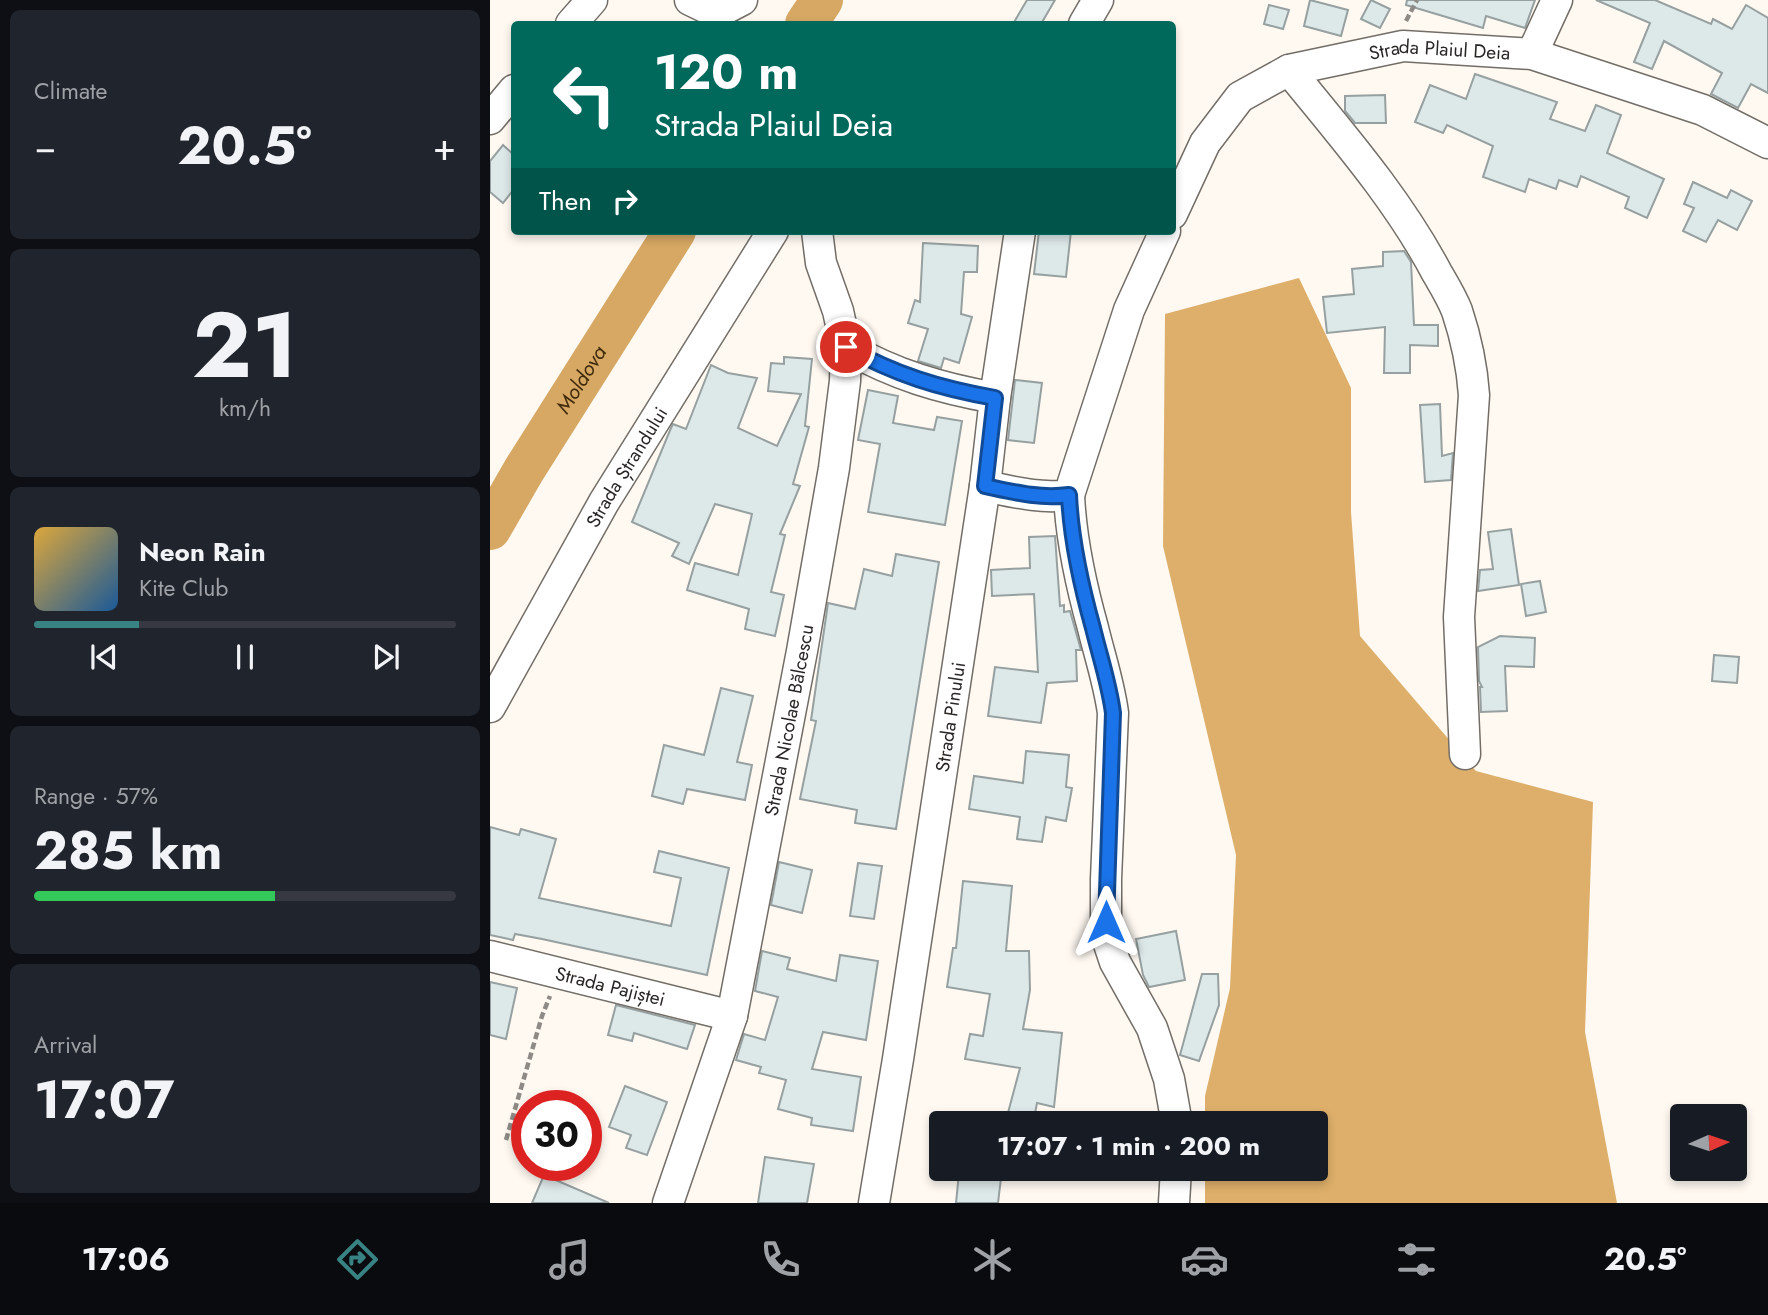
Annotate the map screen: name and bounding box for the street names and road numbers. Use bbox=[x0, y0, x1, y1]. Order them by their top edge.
street label: Strada Plaiul Deia bbox=[1366, 32, 1511, 66]
street label: Strada Ștrandului bbox=[579, 402, 674, 532]
street label: Strada Nicolae Bălcescu bbox=[757, 622, 820, 818]
street label: Strada Pinului bbox=[928, 660, 972, 774]
street label: Strada Pajiștei bbox=[553, 959, 668, 1012]

